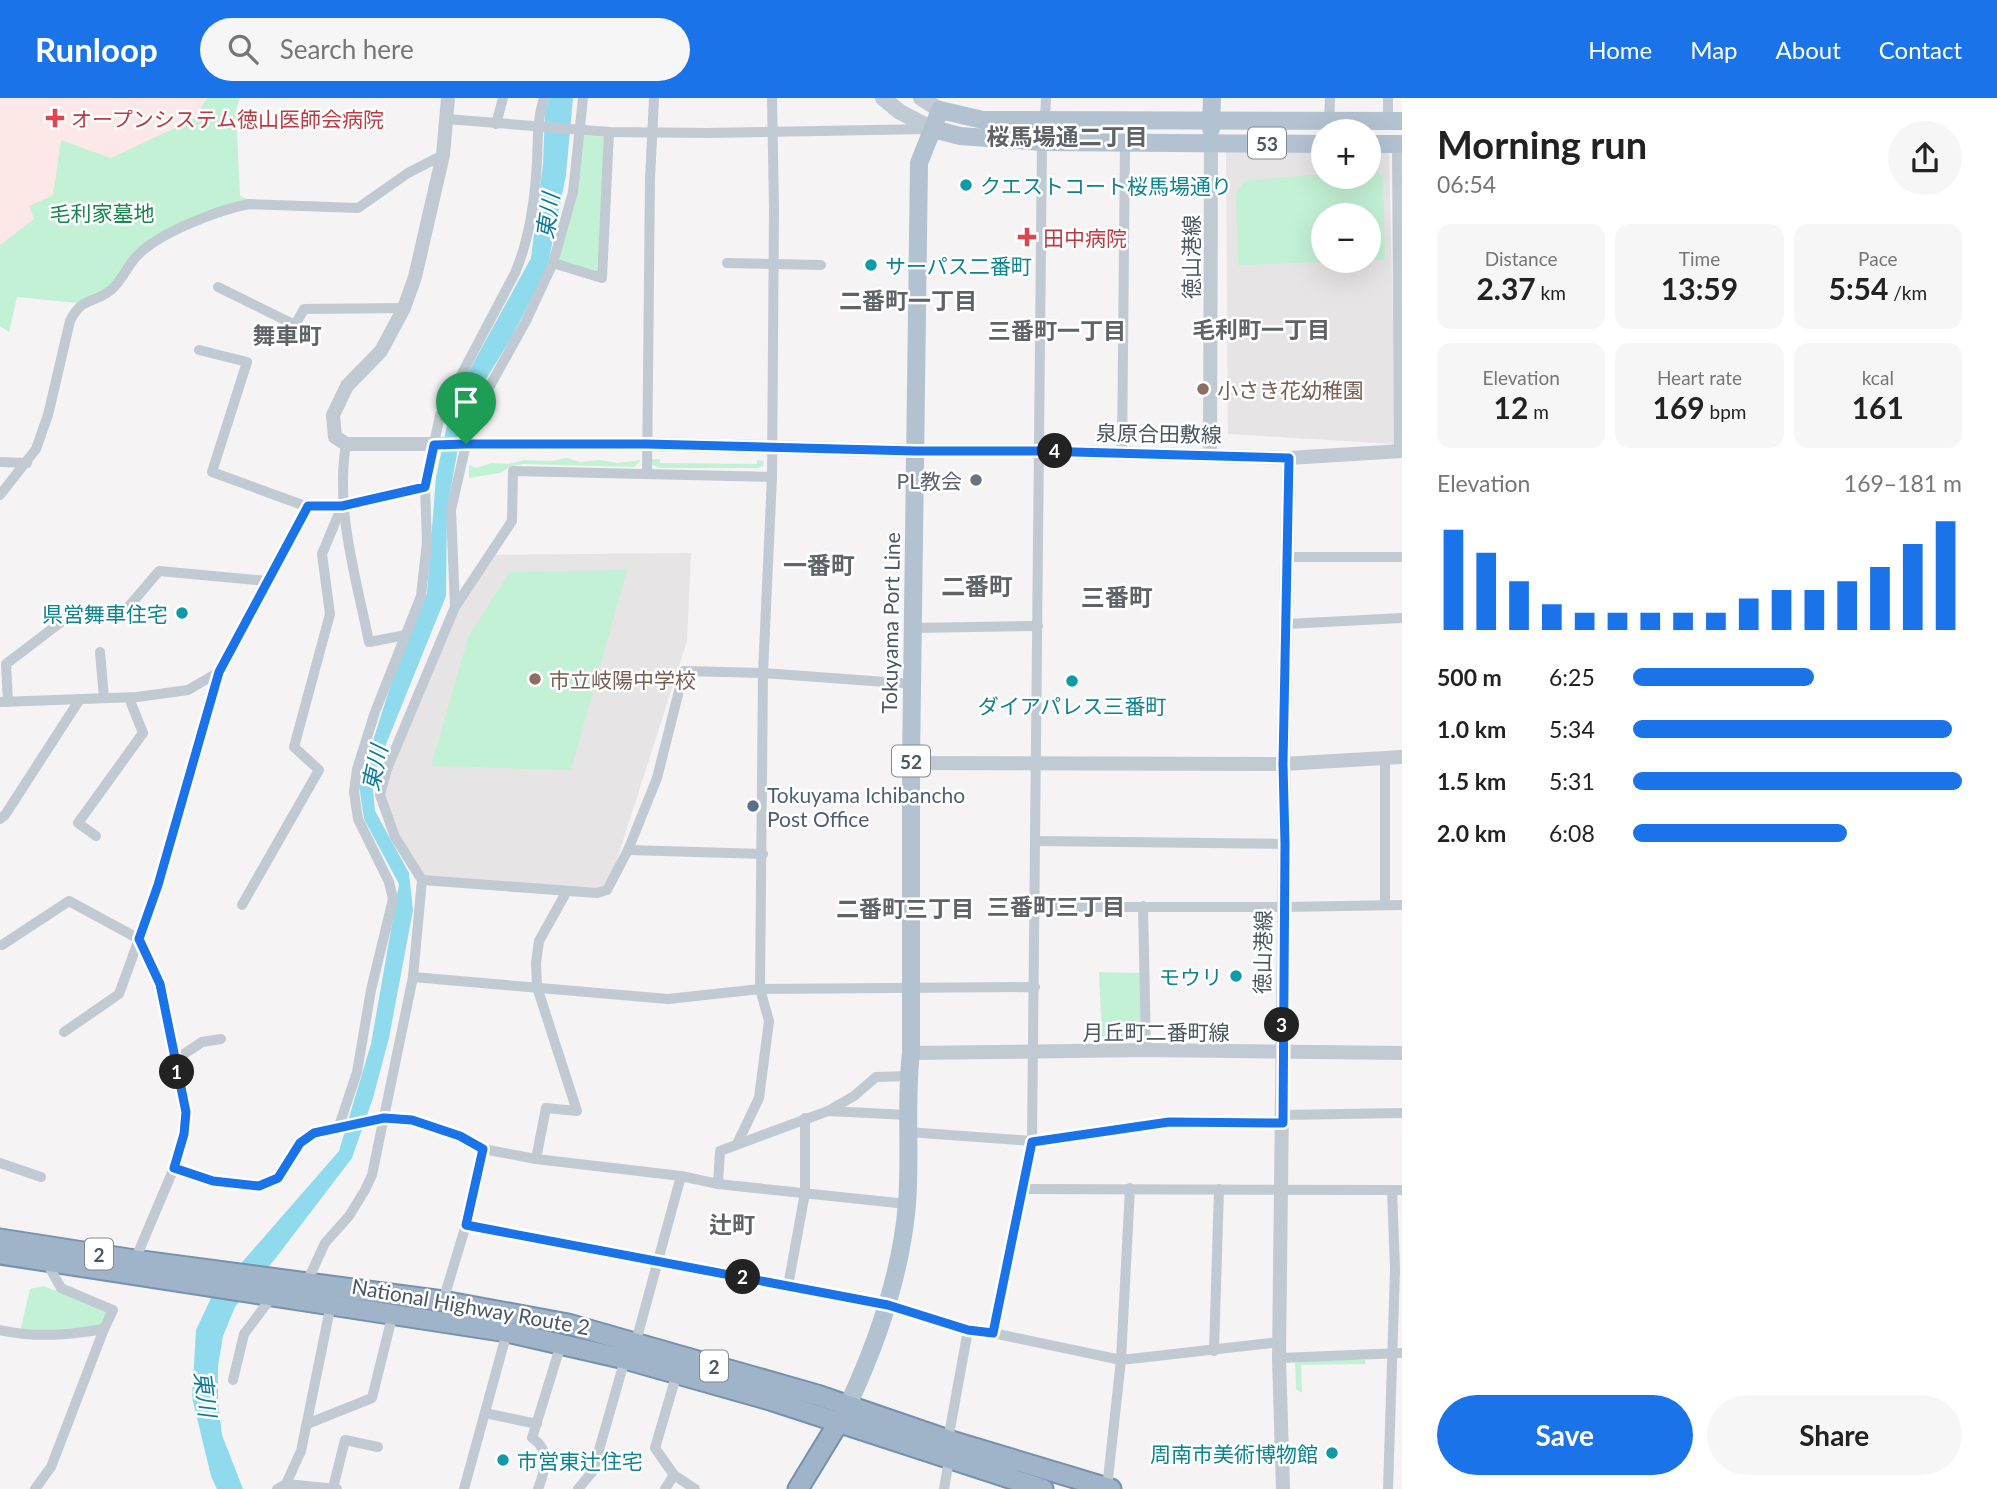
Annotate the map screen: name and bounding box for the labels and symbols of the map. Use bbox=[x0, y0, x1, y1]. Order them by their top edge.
place label: オープンシステム徳山医師会病院 bbox=[71, 106, 384, 131]
marker: オープンシステム徳山医師会病院 bbox=[45, 108, 65, 128]
district label: 桜馬場通二丁目 bbox=[987, 122, 1148, 150]
road number: 53 bbox=[1248, 128, 1286, 158]
place label: クエストコート桜馬場通り bbox=[980, 173, 1232, 198]
marker: クエストコート桜馬場通り bbox=[958, 177, 974, 193]
water label: 東川 bbox=[530, 188, 564, 241]
park label: 毛利家墓地 bbox=[50, 200, 155, 225]
street label: 徳山港線 bbox=[1178, 215, 1203, 299]
place label: 田中病院 bbox=[1043, 225, 1127, 250]
marker: 田中病院 bbox=[1017, 227, 1037, 247]
place label: サーパス二番町 bbox=[885, 253, 1032, 278]
marker: サーパス二番町 bbox=[863, 257, 879, 273]
district label: 二番町一丁目 bbox=[839, 286, 977, 314]
district label: 毛利町一丁目 bbox=[1192, 315, 1330, 343]
district label: 三番町一丁目 bbox=[988, 316, 1126, 344]
district label: 舞車町 bbox=[253, 321, 322, 349]
pin bbox=[436, 372, 496, 444]
place label: 小さき花幼稚園 bbox=[1217, 377, 1364, 402]
marker: 小さき花幼稚園 bbox=[1195, 381, 1211, 397]
street label: 泉原合田敷線 bbox=[1096, 419, 1222, 447]
pin: 4 bbox=[1038, 434, 1072, 468]
place label: PL教会 bbox=[897, 468, 962, 493]
marker: PL教会 bbox=[968, 472, 984, 488]
street label: Tokuyama Port Line bbox=[876, 532, 904, 714]
district label: 一番町 bbox=[783, 550, 855, 579]
district label: 二番町 bbox=[941, 571, 1013, 600]
district label: 三番町 bbox=[1081, 582, 1153, 611]
place label: 県営舞車住宅 bbox=[42, 601, 168, 626]
marker: 県営舞車住宅 bbox=[174, 605, 190, 621]
place label: 市立岐陽中学校 bbox=[549, 667, 696, 692]
marker: 市立岐陽中学校 bbox=[527, 671, 543, 687]
marker: ダイアパレス三番町 bbox=[1064, 673, 1080, 689]
place label: ダイアパレス三番町 bbox=[978, 693, 1166, 718]
water label: 東川 bbox=[356, 740, 393, 793]
road number: 52 bbox=[892, 746, 930, 776]
place label: Tokuyama Ichibancho Post Office bbox=[767, 782, 965, 831]
marker: Tokuyama Ichibancho Post Office bbox=[745, 798, 761, 814]
district label: 三番町三丁目 bbox=[987, 892, 1125, 920]
district label: 二番町三丁目 bbox=[836, 894, 974, 922]
street label: 徳山港線 bbox=[1249, 910, 1275, 994]
place label: モウリ bbox=[1159, 964, 1222, 989]
marker: モウリ bbox=[1228, 968, 1244, 984]
pin: 3 bbox=[1264, 1007, 1300, 1042]
street label: 月丘町二番町線 bbox=[1083, 1019, 1230, 1044]
pin: 1 bbox=[160, 1054, 194, 1090]
district label: 辻町 bbox=[709, 1210, 755, 1238]
road number: 2 bbox=[85, 1238, 113, 1270]
pin: 2 bbox=[726, 1260, 760, 1294]
street label: National Highway Route 2 bbox=[350, 1273, 592, 1339]
road number: 2 bbox=[700, 1350, 728, 1382]
water label: 東川 bbox=[189, 1369, 223, 1422]
place label: 周南市美術博物館 bbox=[1150, 1441, 1318, 1466]
marker: 周南市美術博物館 bbox=[1324, 1445, 1340, 1461]
place label: 市営東辻住宅 bbox=[517, 1448, 643, 1473]
marker: 市営東辻住宅 bbox=[495, 1452, 511, 1468]

